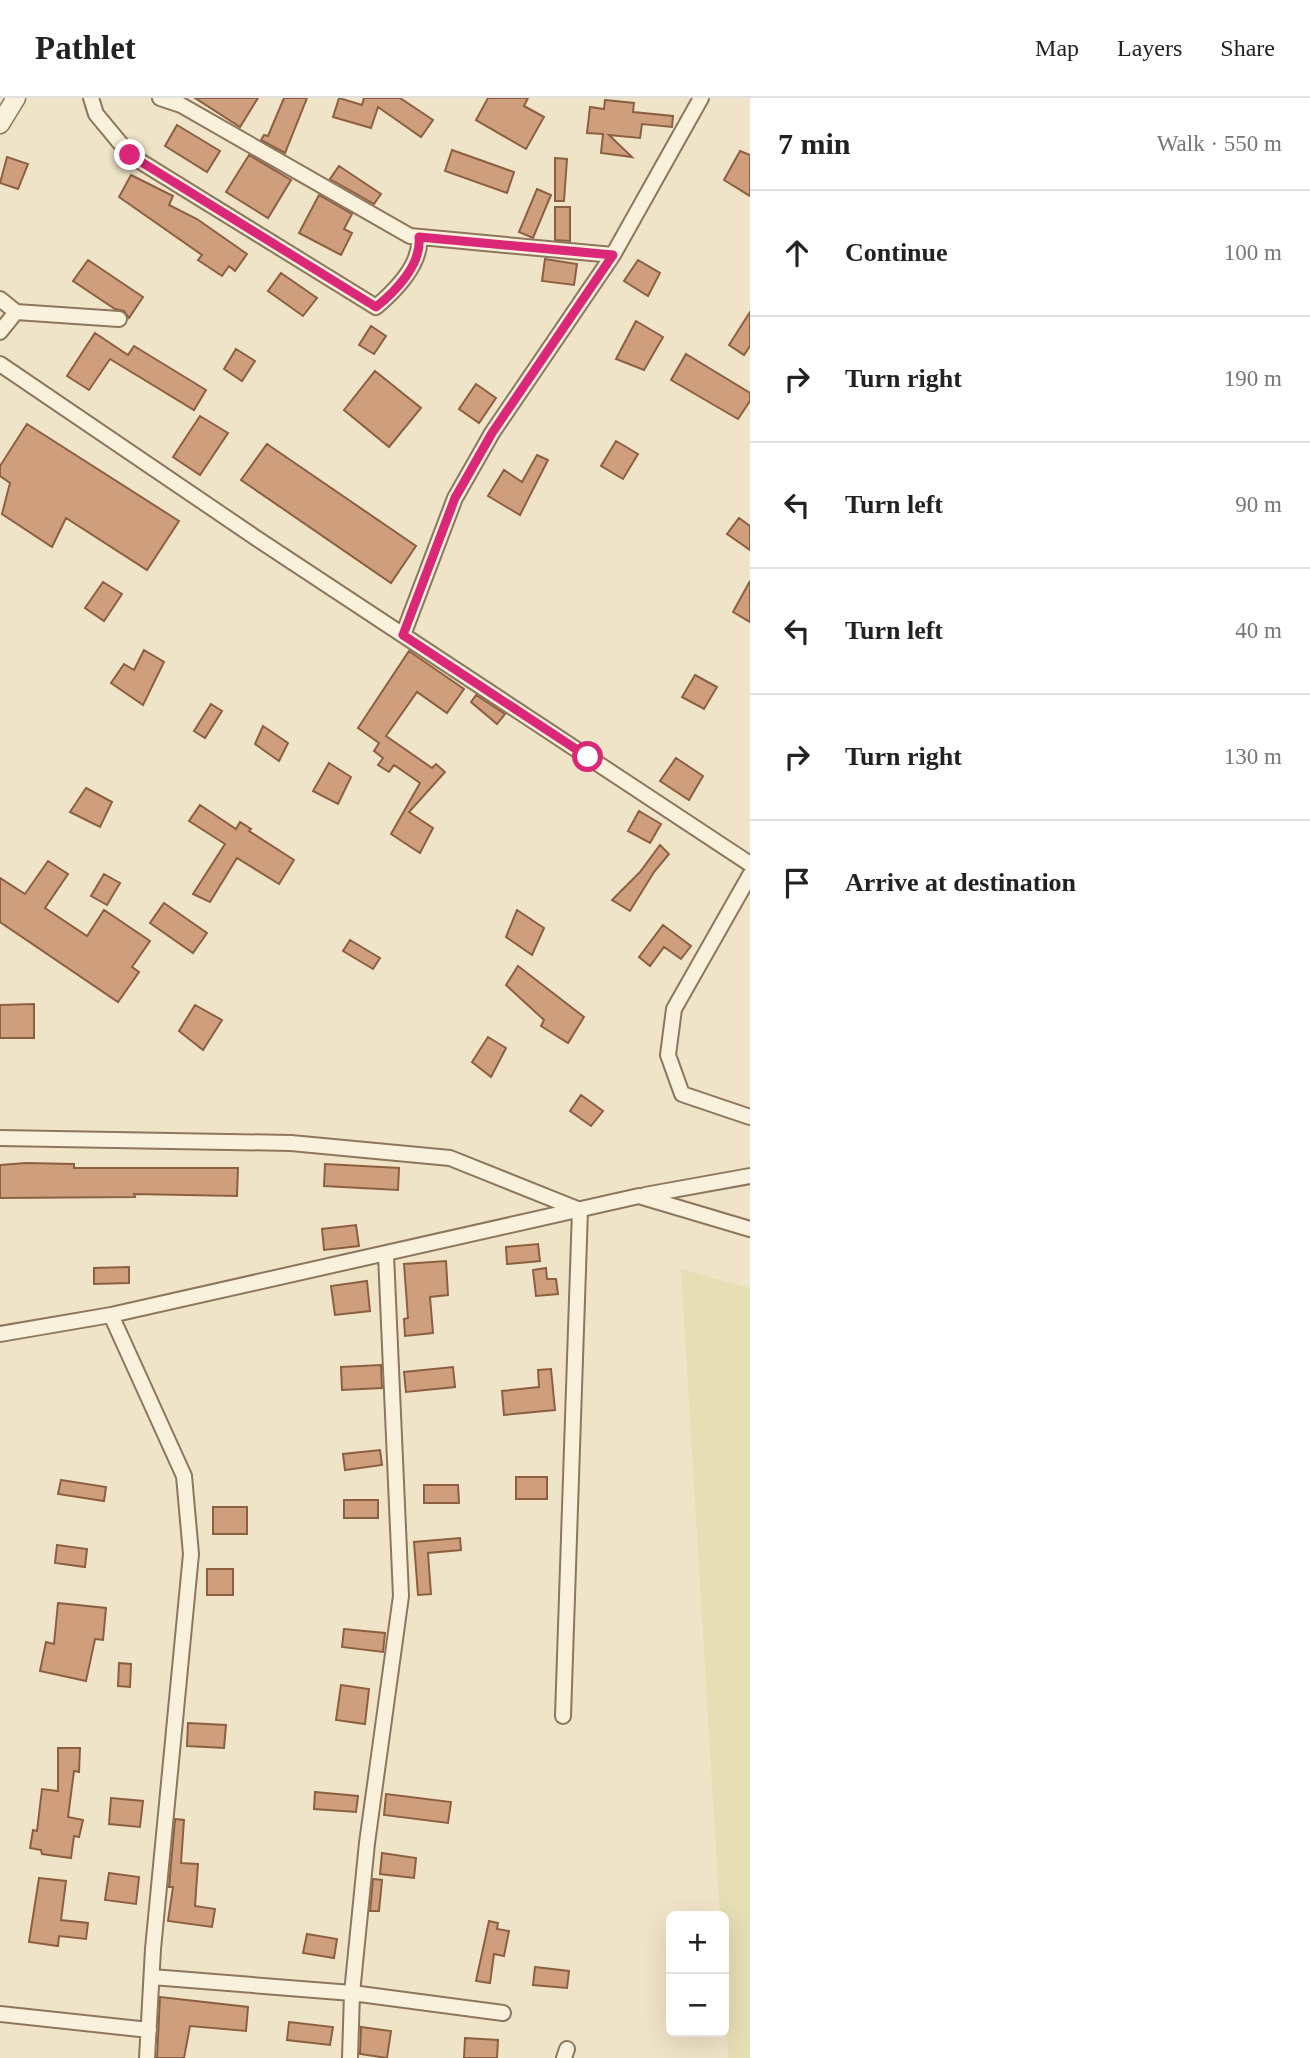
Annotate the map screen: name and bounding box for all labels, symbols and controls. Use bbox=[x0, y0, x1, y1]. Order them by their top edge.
text: Pathlet bbox=[35, 30, 136, 66]
text: Map bbox=[1035, 35, 1079, 61]
text: Layers bbox=[1117, 35, 1182, 61]
text: Share bbox=[1220, 35, 1275, 61]
text: 7 min bbox=[778, 127, 851, 160]
text: Walk · 550 m bbox=[1157, 131, 1282, 156]
route end bbox=[114, 139, 145, 170]
icon: ahead bbox=[778, 234, 816, 272]
text: Continue bbox=[845, 238, 948, 267]
text: 100 m bbox=[1224, 240, 1282, 265]
icon: right bbox=[778, 360, 816, 398]
text: Turn right bbox=[845, 364, 962, 393]
text: 190 m bbox=[1224, 366, 1282, 391]
icon: left bbox=[778, 486, 816, 524]
text: Turn left bbox=[845, 490, 943, 519]
text: 90 m bbox=[1235, 492, 1282, 517]
icon: left bbox=[778, 612, 816, 650]
text: Turn left bbox=[845, 616, 943, 645]
text: 40 m bbox=[1235, 618, 1282, 643]
icon: right bbox=[778, 738, 816, 776]
route start bbox=[572, 741, 603, 772]
text: Turn right bbox=[845, 742, 962, 771]
text: 130 m bbox=[1224, 744, 1282, 769]
icon: arrive bbox=[778, 864, 816, 902]
text: Arrive at destination bbox=[845, 868, 1076, 897]
map controls bbox=[666, 1911, 729, 2037]
button: + bbox=[666, 1911, 729, 1974]
button: − bbox=[666, 1974, 729, 2037]

